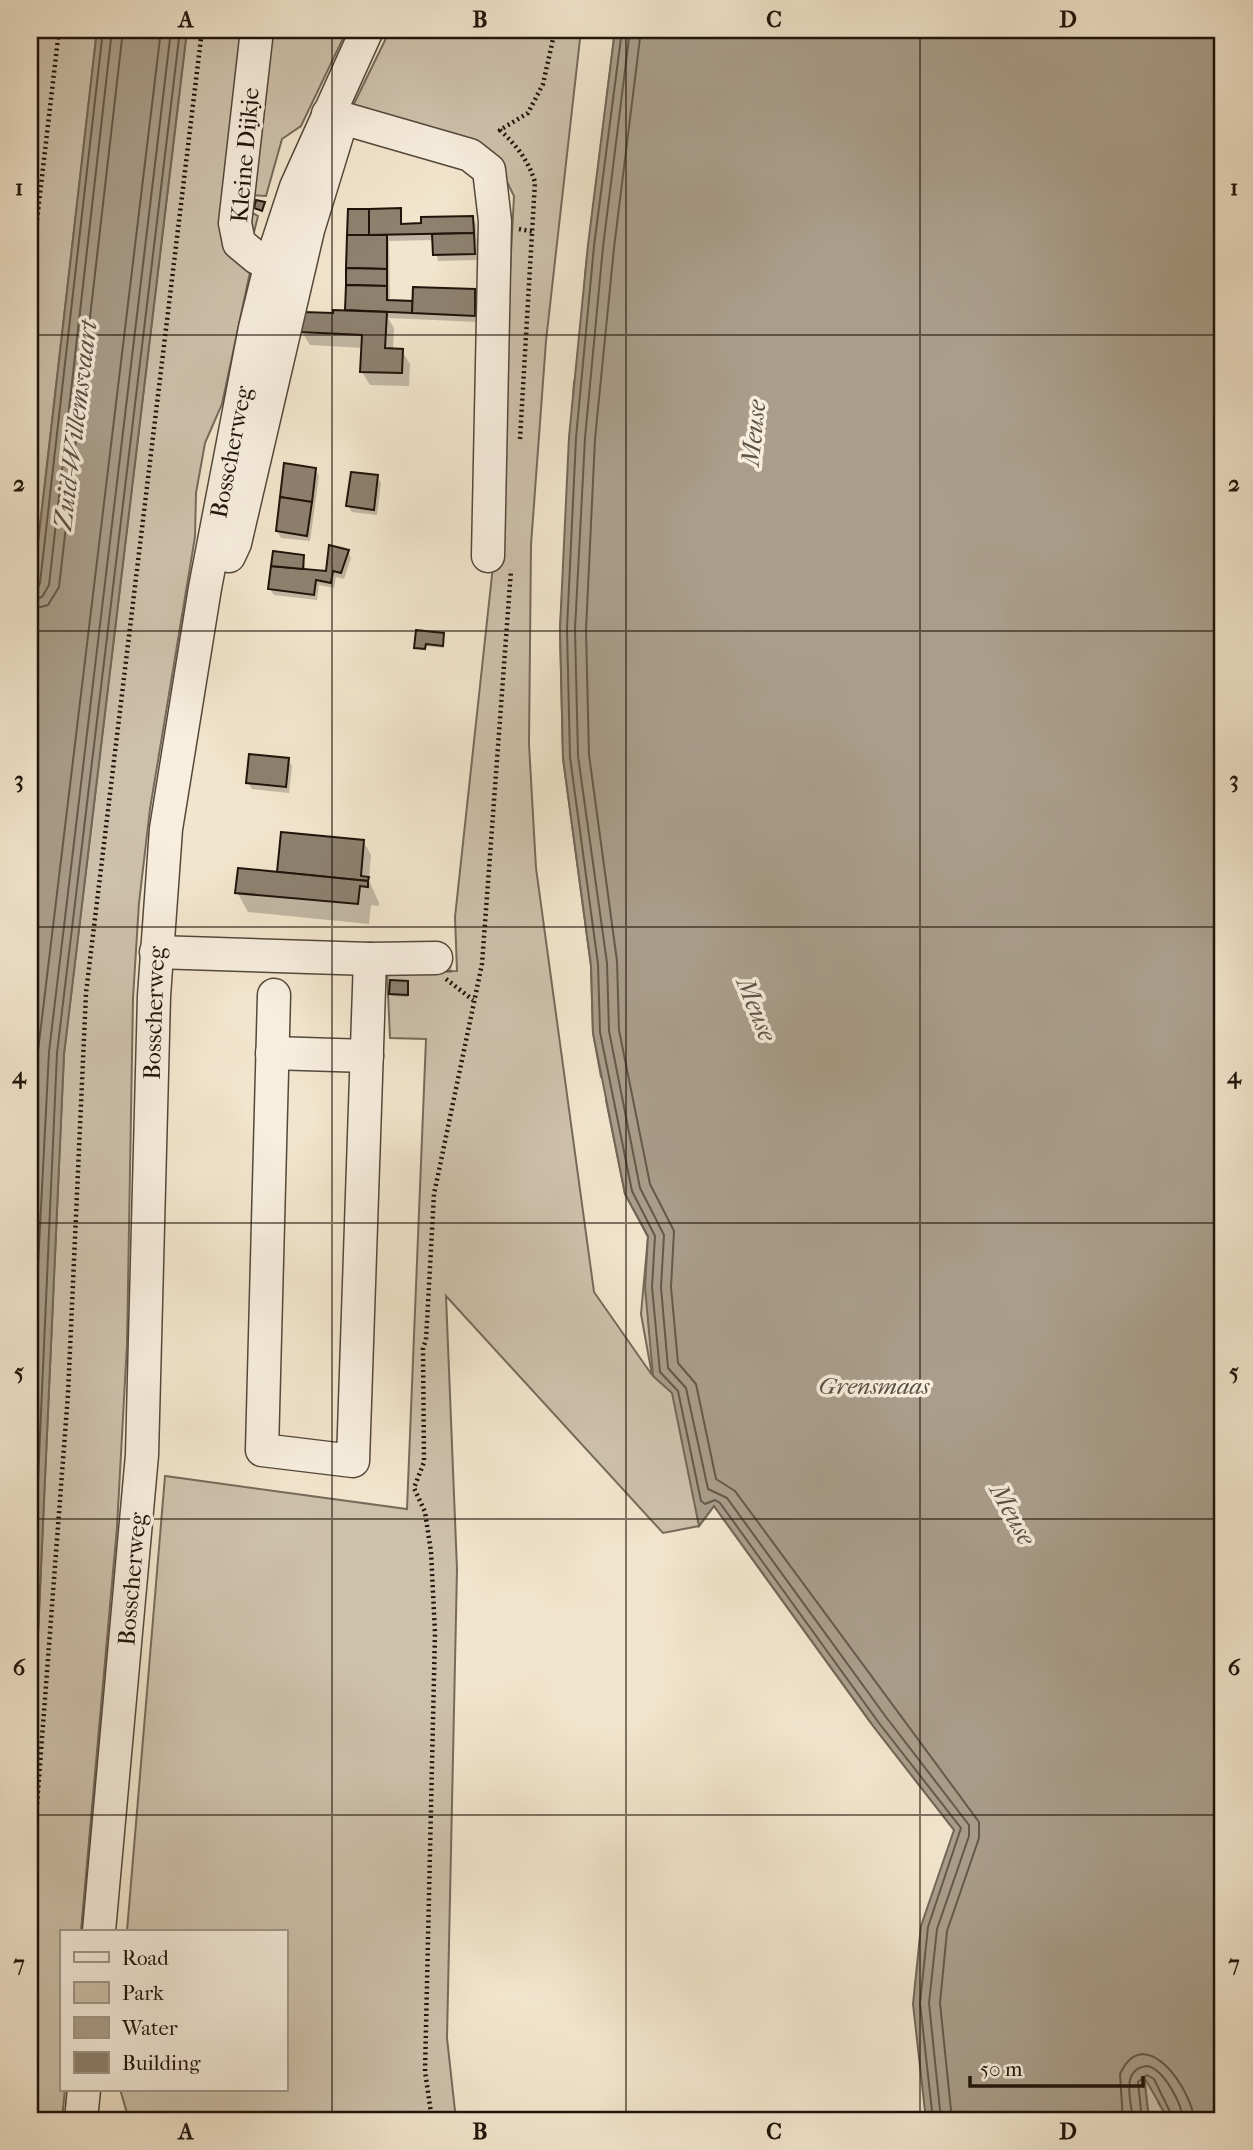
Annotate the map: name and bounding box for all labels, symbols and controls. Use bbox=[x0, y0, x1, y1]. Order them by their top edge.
text: A bbox=[177, 6, 195, 33]
text: B bbox=[473, 6, 488, 33]
text: C bbox=[766, 6, 782, 33]
text: D bbox=[1059, 6, 1077, 33]
street label: Kleine Dijkje bbox=[225, 86, 265, 224]
text: 1 bbox=[15, 174, 23, 201]
text: 1 bbox=[1230, 174, 1238, 201]
water label: Zuid-Willemsvaart bbox=[47, 316, 104, 534]
street label: Bosscherweg bbox=[205, 383, 258, 520]
water label: Meuse bbox=[734, 397, 773, 469]
text: 2 bbox=[13, 470, 25, 497]
text: 2 bbox=[1228, 470, 1240, 497]
text: 3 bbox=[14, 766, 24, 793]
text: 3 bbox=[1229, 766, 1239, 793]
street label: Bosscherweg bbox=[138, 945, 170, 1080]
water label: Meuse bbox=[729, 971, 784, 1047]
text: 4 bbox=[11, 1062, 27, 1089]
text: 4 bbox=[1226, 1062, 1242, 1089]
text: 5 bbox=[14, 1358, 24, 1385]
text: 5 bbox=[1229, 1358, 1239, 1385]
park label: Grensmaas bbox=[819, 1372, 930, 1400]
water label: Meuse bbox=[982, 1476, 1043, 1552]
street label: Bosscherweg bbox=[112, 1510, 152, 1647]
text: 6 bbox=[13, 1654, 26, 1681]
text: 6 bbox=[1228, 1654, 1241, 1681]
legend bbox=[60, 1930, 287, 2090]
text: Road bbox=[122, 1946, 169, 1970]
text: 7 bbox=[12, 1950, 25, 1977]
text: 7 bbox=[1227, 1950, 1240, 1977]
text: Park bbox=[122, 1981, 164, 2005]
text: Water bbox=[121, 2016, 178, 2040]
scale bar bbox=[970, 2045, 1143, 2089]
text: Building bbox=[122, 2051, 201, 2075]
text: 50 m bbox=[980, 2057, 1023, 2081]
text: A bbox=[177, 2118, 195, 2145]
text: B bbox=[473, 2118, 488, 2145]
text: C bbox=[766, 2118, 782, 2145]
text: D bbox=[1059, 2118, 1077, 2145]

